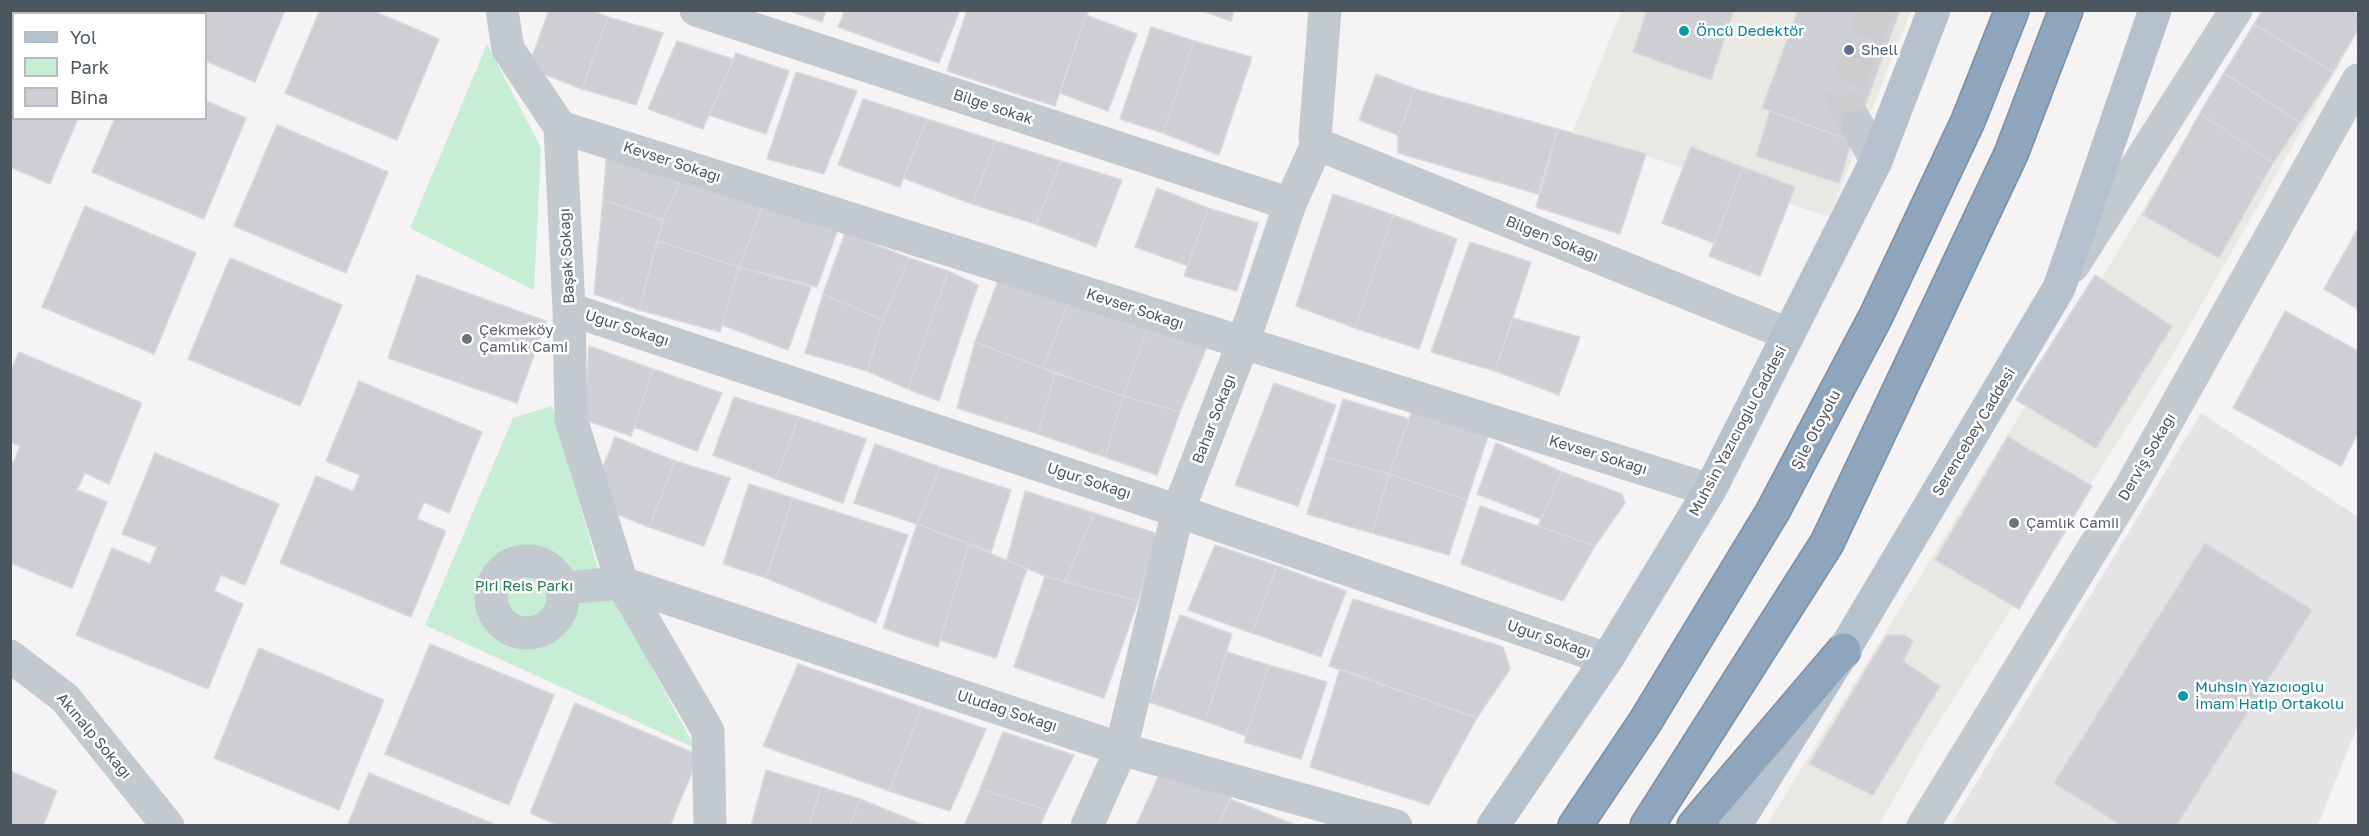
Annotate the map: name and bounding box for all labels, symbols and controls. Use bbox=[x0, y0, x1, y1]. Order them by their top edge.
legend bbox=[12, 12, 207, 120]
place label: Öncü Dedektör bbox=[1696, 22, 1804, 40]
marker: Öncü Dedektör bbox=[1677, 24, 1691, 38]
text: Yol bbox=[70, 26, 97, 48]
place label: Shell bbox=[1861, 41, 1898, 59]
marker: Shell bbox=[1842, 43, 1856, 57]
text: Park bbox=[70, 56, 109, 78]
text: Bina bbox=[70, 86, 108, 108]
street label: Bilge sokak bbox=[951, 86, 1035, 128]
street label: Kevser Sokağı bbox=[621, 138, 723, 186]
street label: Başak Sokağı bbox=[556, 208, 578, 304]
street label: Bilgen Sokağı bbox=[1503, 212, 1601, 266]
street label: Kevser Sokağı bbox=[1084, 285, 1186, 333]
street label: Uğur Sokağı bbox=[583, 306, 671, 350]
place label: Çekmeköy Çamlık Cami bbox=[479, 321, 568, 356]
marker: Çekmeköy Çamlık Cami bbox=[460, 332, 474, 346]
street label: Muhsin Yazıcıoğlu Caddesi bbox=[1685, 343, 1791, 519]
street label: Serencebey Caddesi bbox=[1929, 365, 2019, 499]
street label: Bahar Sokağı bbox=[1189, 372, 1239, 466]
street label: Şile Otoyolu bbox=[1788, 387, 1844, 473]
street label: Derviş Sokağı bbox=[2115, 410, 2179, 504]
street label: Kevser Sokağı bbox=[1547, 432, 1649, 478]
street label: Uğur Sokağı bbox=[1045, 459, 1133, 503]
place label: Çamlık Camii bbox=[2026, 514, 2119, 532]
marker: Çamlık Camii bbox=[2007, 516, 2021, 530]
park label: Piri Reis Parkı bbox=[475, 577, 573, 595]
street label: Uğur Sokağı bbox=[1505, 616, 1593, 662]
place label: Muhsin Yazıcıoğlu İmam Hatip Ortakolu bbox=[2195, 678, 2344, 713]
street label: Uludağ Sokağı bbox=[955, 686, 1059, 736]
street label: Akınalp Sokağı bbox=[53, 689, 135, 783]
marker: Muhsin Yazıcıoğlu İmam Hatip Ortakolu bbox=[2176, 689, 2190, 703]

